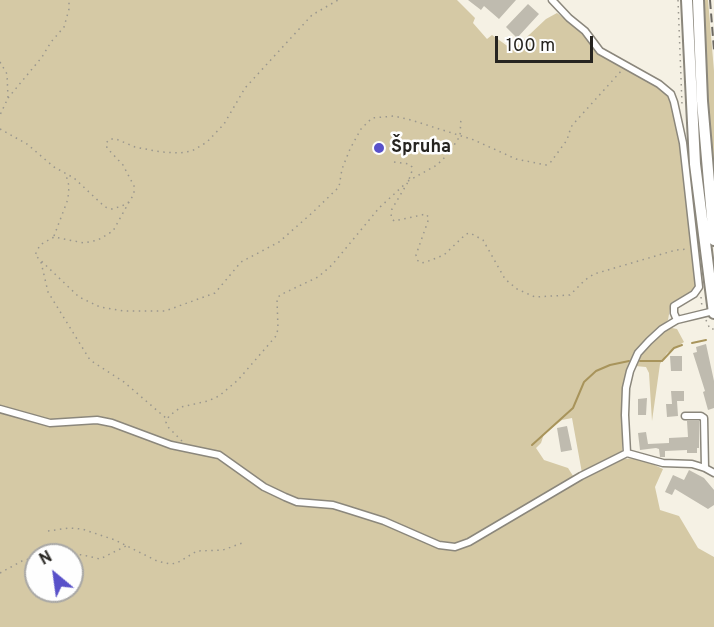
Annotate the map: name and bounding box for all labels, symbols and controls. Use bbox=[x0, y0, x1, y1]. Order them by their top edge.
scale bar bbox=[498, 24, 596, 62]
text: 100 m bbox=[506, 35, 555, 58]
place label: Špruha bbox=[391, 137, 451, 159]
marker: Špruha bbox=[372, 141, 386, 155]
north arrow bbox=[24, 543, 84, 603]
text: N bbox=[36, 547, 56, 571]

